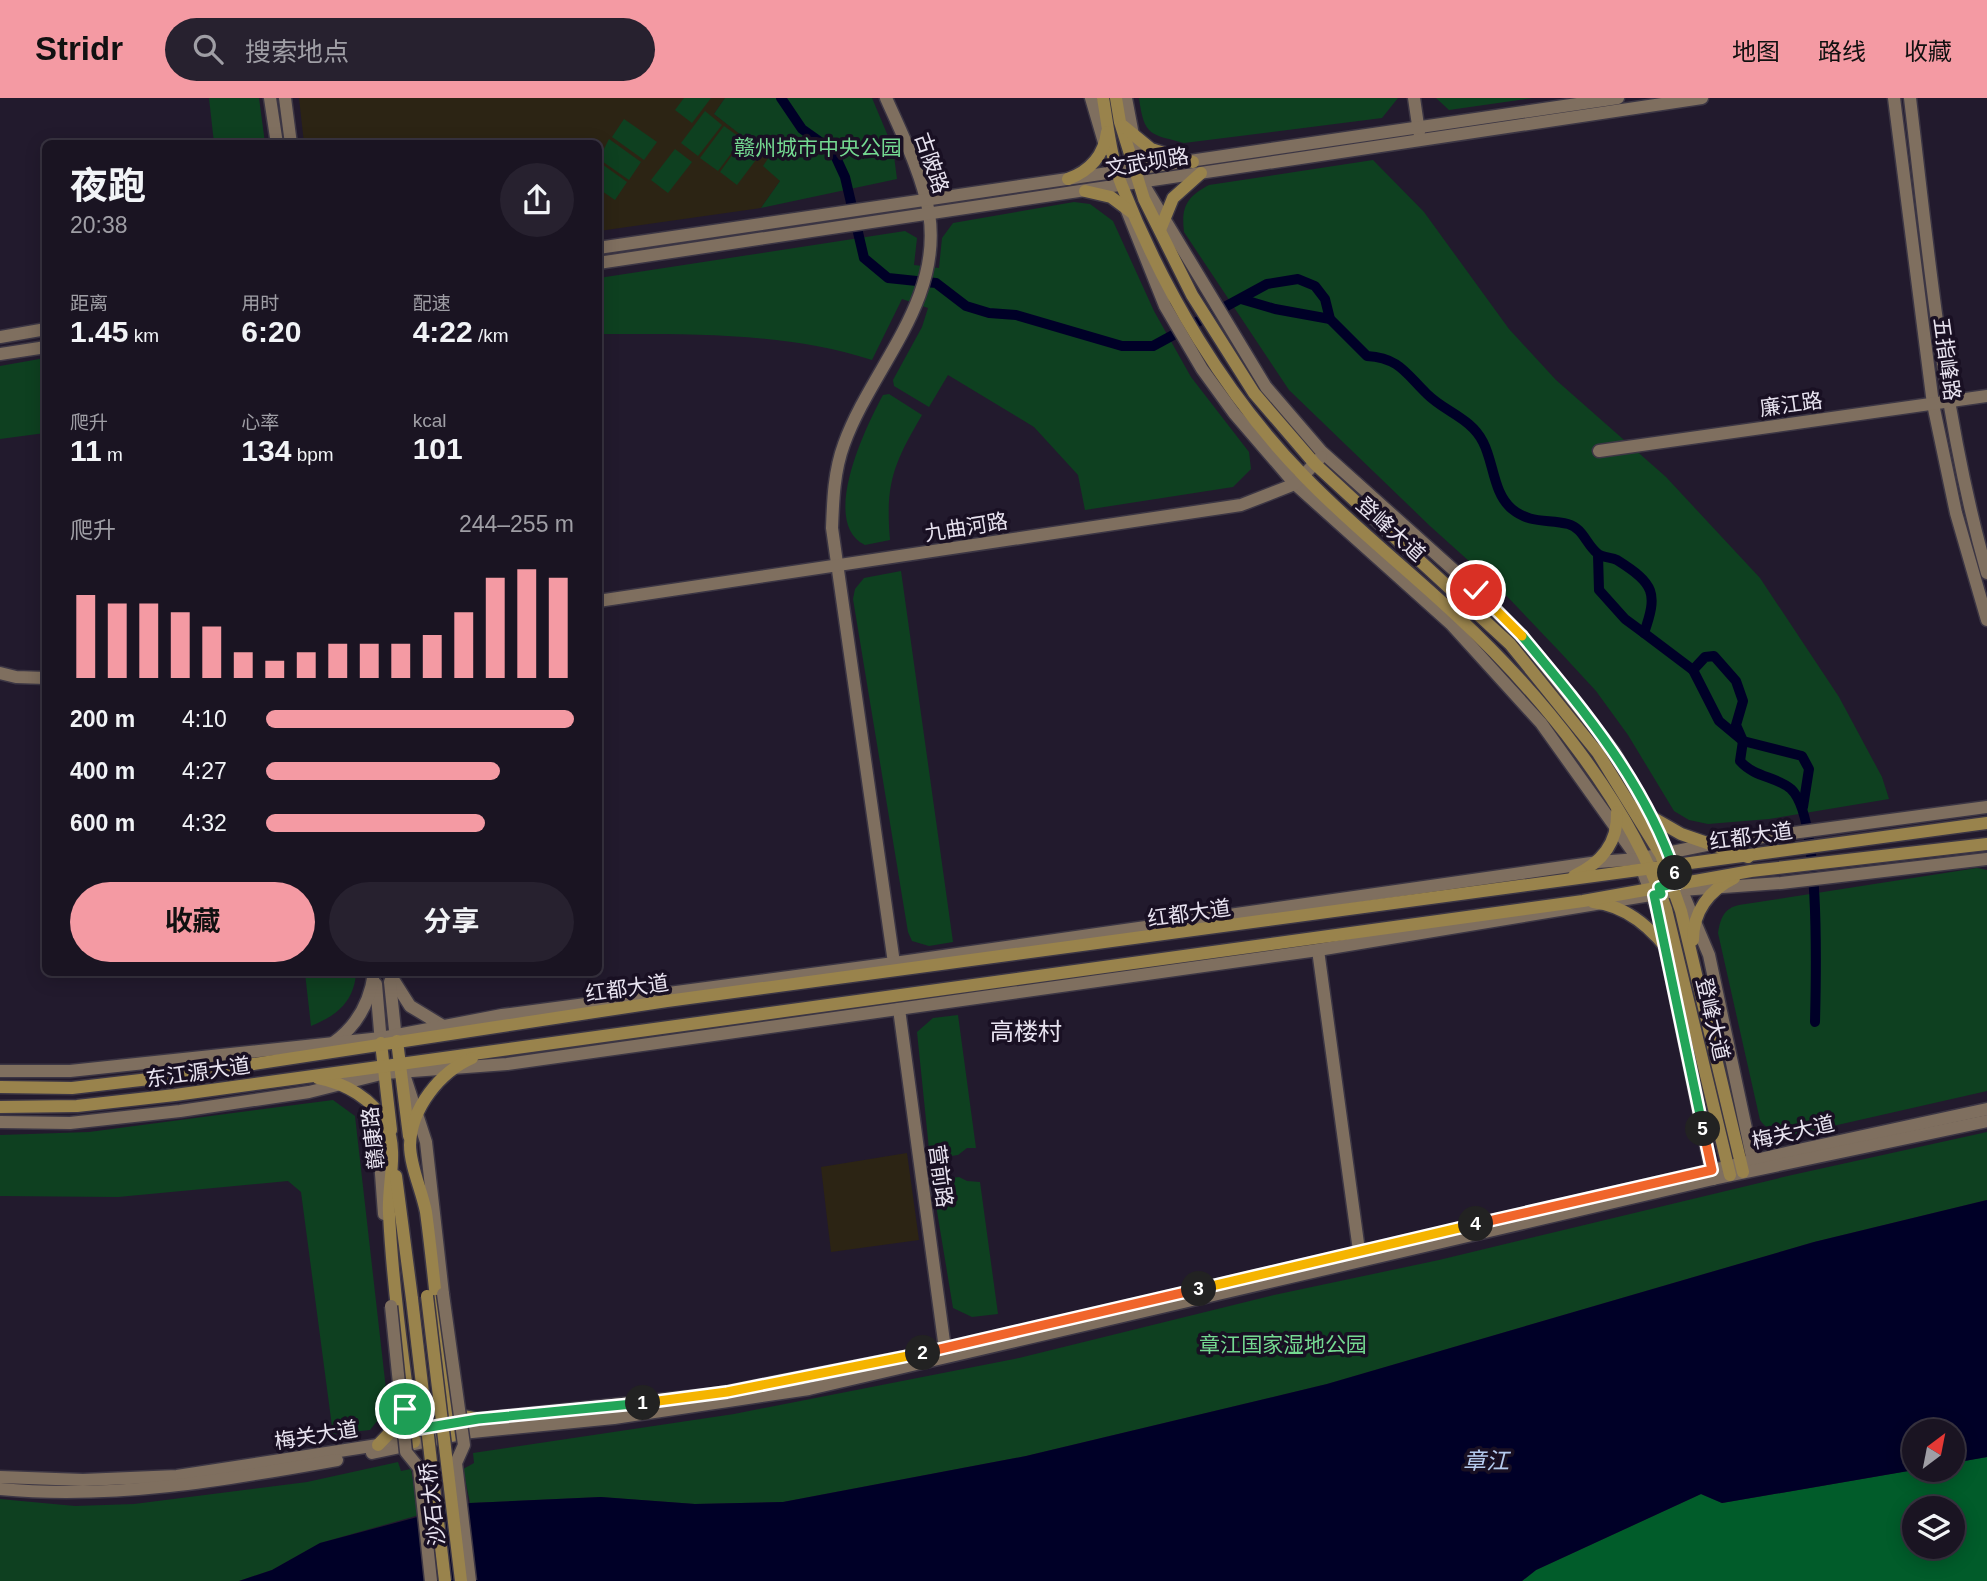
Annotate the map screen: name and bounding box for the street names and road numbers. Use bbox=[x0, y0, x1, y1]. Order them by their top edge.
street label: 古陂路 bbox=[911, 129, 953, 197]
street label: 文武坝路 bbox=[1104, 144, 1190, 180]
street label: 五指峰路 bbox=[1930, 316, 1964, 402]
street label: 廉江路 bbox=[1758, 388, 1824, 420]
street label: 登峰大道 bbox=[1352, 492, 1430, 566]
street label: 九曲河路 bbox=[923, 509, 1009, 545]
street label: 红都大道 bbox=[1708, 819, 1794, 853]
street label: 红都大道 bbox=[1146, 896, 1232, 930]
street label: 红都大道 bbox=[584, 971, 670, 1005]
street label: 登峰大道 bbox=[1692, 975, 1734, 1063]
street label: 东江源大道 bbox=[144, 1053, 252, 1091]
street label: 赣康路 bbox=[358, 1105, 388, 1171]
street label: 梅关大道 bbox=[1749, 1111, 1837, 1153]
street label: 营前路 bbox=[925, 1143, 957, 1209]
street label: 梅关大道 bbox=[273, 1417, 359, 1453]
street label: 沙石大桥 bbox=[415, 1461, 449, 1547]

